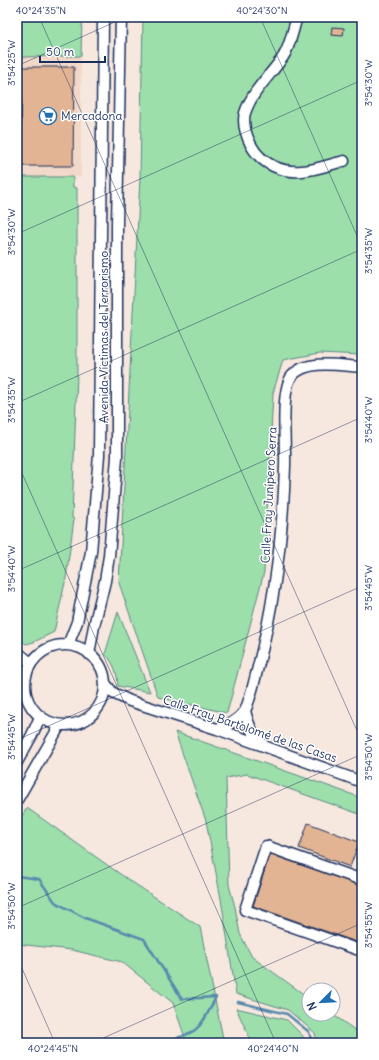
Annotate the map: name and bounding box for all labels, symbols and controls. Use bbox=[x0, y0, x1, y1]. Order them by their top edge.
text: 40°24'35"N bbox=[16, 4, 66, 17]
text: 40°24'30"N bbox=[236, 4, 288, 17]
scale bar bbox=[40, 38, 105, 64]
text: 3°54'25"W bbox=[5, 40, 18, 86]
text: 50 m bbox=[46, 44, 75, 59]
text: 3°54'30"W bbox=[362, 59, 375, 107]
supermarket icon: Mercadona bbox=[38, 106, 58, 126]
place label: Mercadona bbox=[61, 108, 122, 123]
text: 3°54'30"W bbox=[5, 208, 18, 256]
text: 3°54'35"W bbox=[362, 228, 375, 274]
street label: Avenida Víctimas del Terrorismo bbox=[96, 250, 111, 423]
text: 3°54'35"W bbox=[5, 377, 18, 423]
text: 3°54'40"W bbox=[362, 396, 375, 444]
street label: Calle Fray Junípero Serra bbox=[257, 426, 280, 564]
text: 3°54'40"W bbox=[5, 545, 18, 593]
text: 3°54'45"W bbox=[362, 565, 375, 611]
street label: Calle Fray Bartolomé de las Casas bbox=[161, 692, 339, 765]
text: 3°54'45"W bbox=[5, 714, 18, 760]
text: 3°54'50"W bbox=[362, 733, 375, 781]
text: 3°54'50"W bbox=[5, 882, 18, 930]
text: 3°54'55"W bbox=[362, 902, 375, 948]
north arrow bbox=[301, 982, 341, 1022]
text: N bbox=[304, 1000, 320, 1012]
text: 40°24'45"N bbox=[28, 1042, 78, 1055]
text: 40°24'40"N bbox=[247, 1042, 299, 1055]

